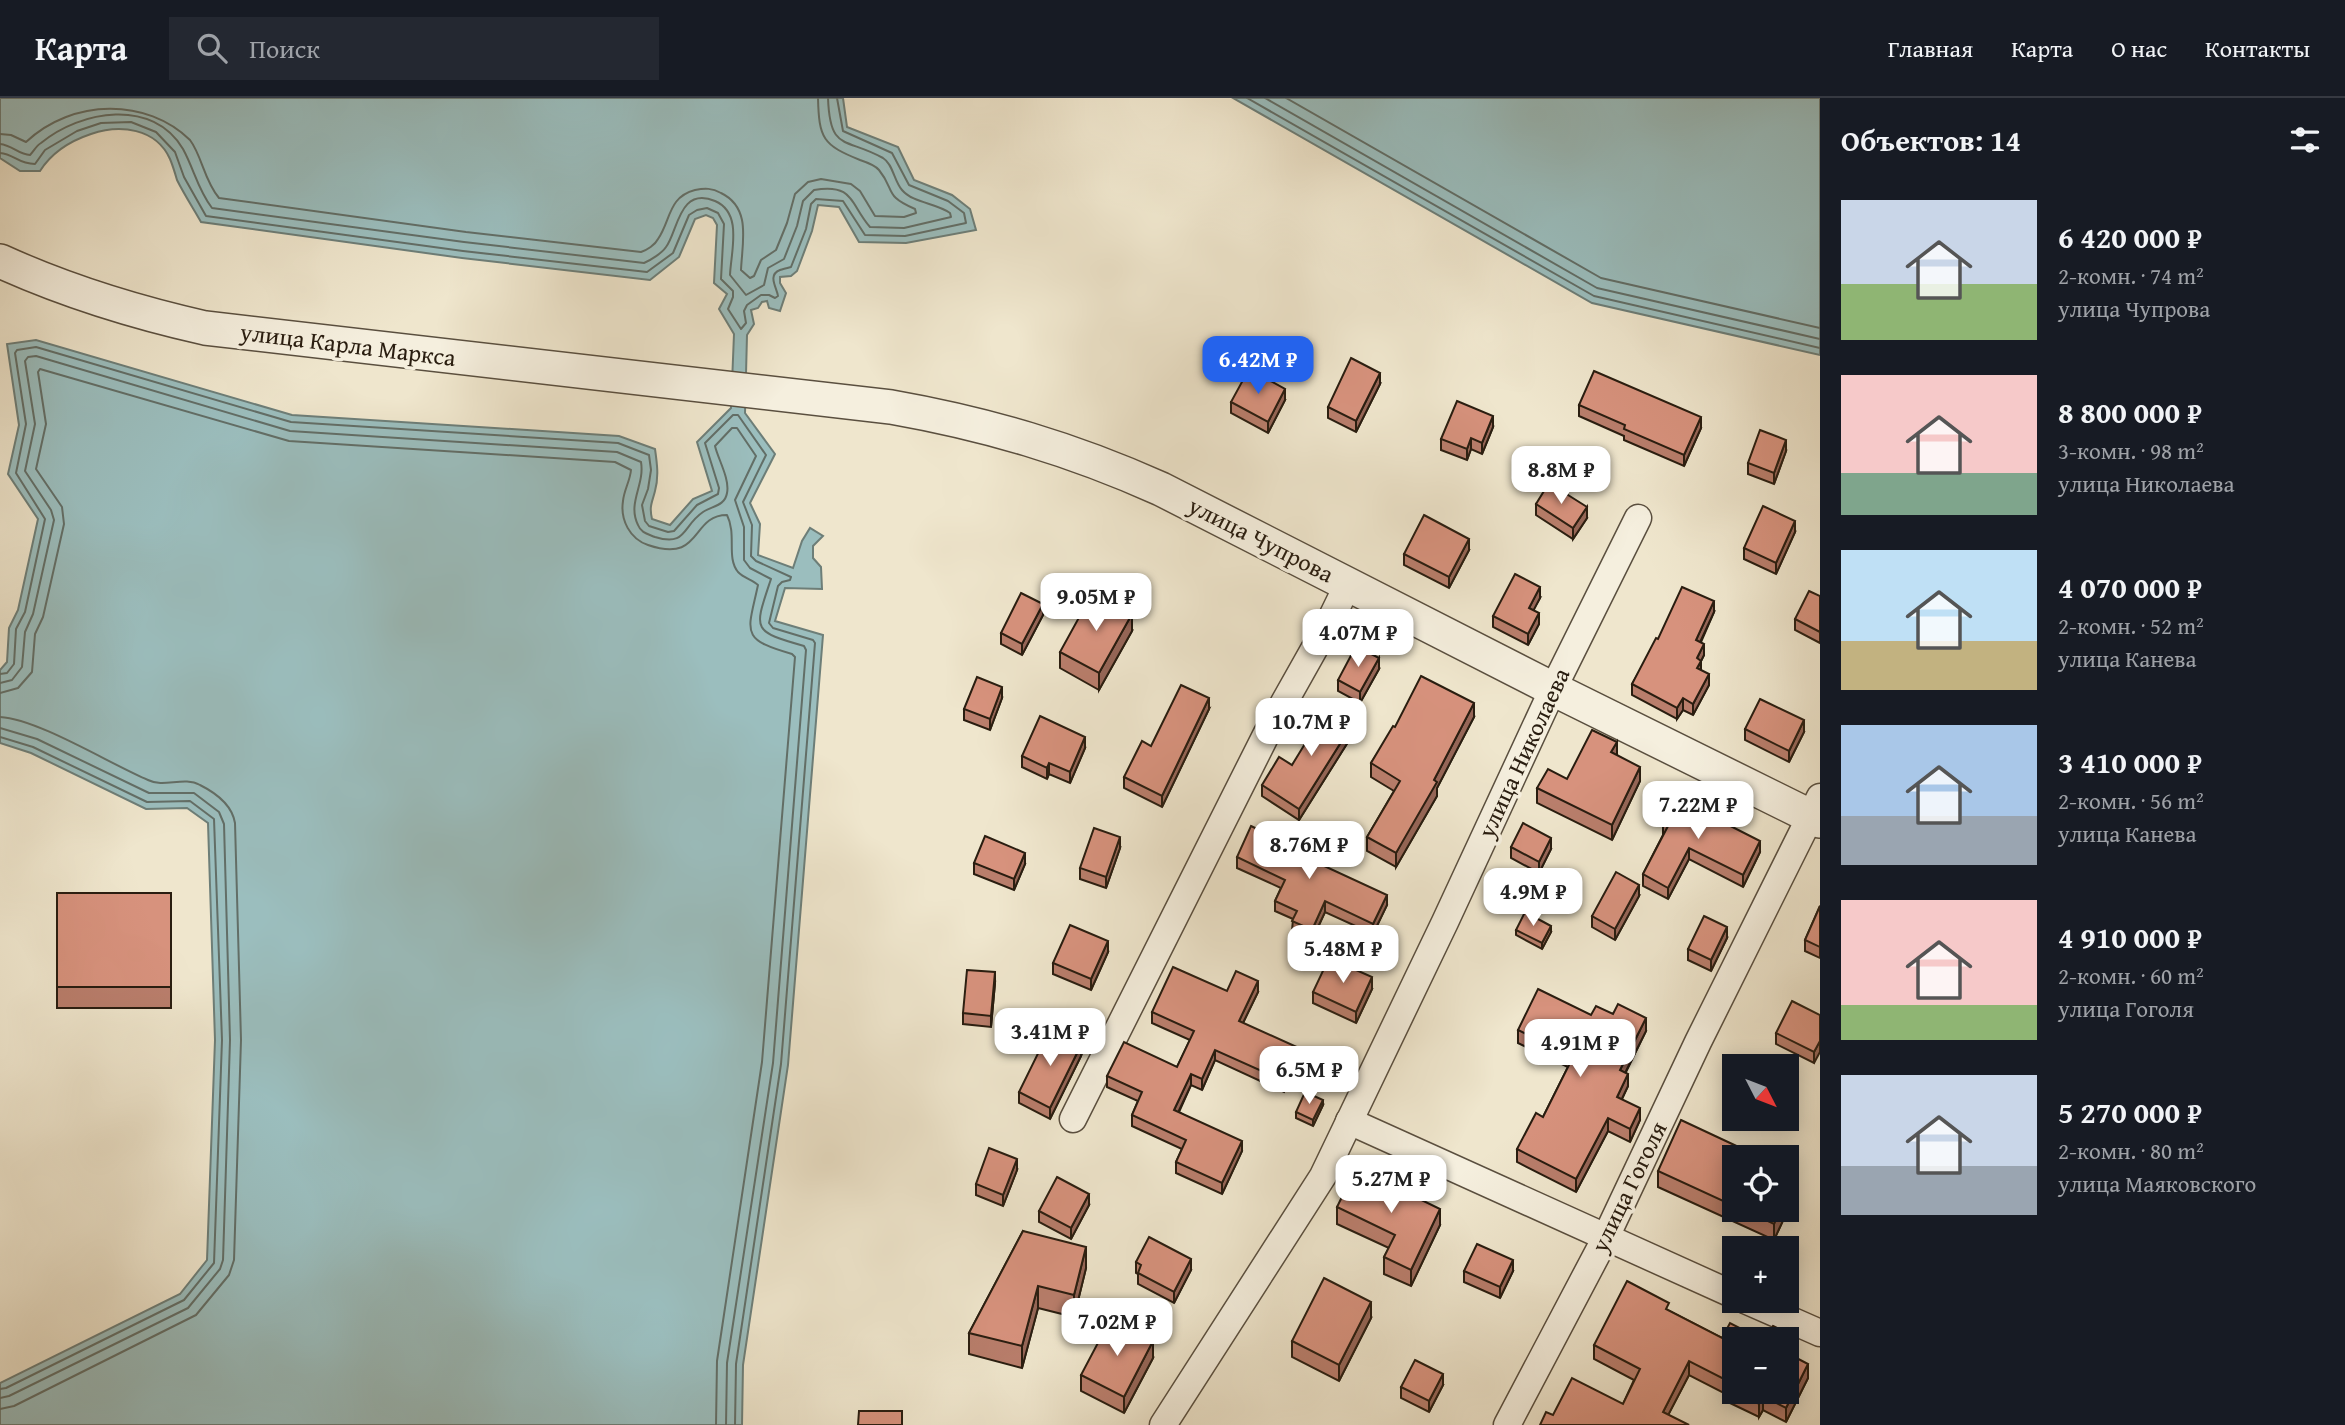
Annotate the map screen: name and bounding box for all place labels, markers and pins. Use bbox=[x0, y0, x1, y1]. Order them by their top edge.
pin: 6.42M ₽ bbox=[1193, 336, 1323, 396]
pin: 8.8M ₽ bbox=[1504, 446, 1618, 506]
pin: 9.05M ₽ bbox=[1031, 574, 1161, 633]
pin: 4.07M ₽ bbox=[1293, 610, 1423, 669]
pin: 10.7M ₽ bbox=[1246, 698, 1376, 758]
pin: 7.22M ₽ bbox=[1633, 782, 1763, 841]
pin: 8.76M ₽ bbox=[1244, 822, 1374, 881]
pin: 4.9M ₽ bbox=[1476, 868, 1590, 928]
pin: 5.48M ₽ bbox=[1278, 926, 1408, 985]
pin: 3.41M ₽ bbox=[985, 1009, 1115, 1068]
pin: 4.91M ₽ bbox=[1515, 1020, 1645, 1079]
pin: 6.5M ₽ bbox=[1252, 1046, 1366, 1106]
pin: 5.27M ₽ bbox=[1326, 1156, 1456, 1215]
pin: 7.02M ₽ bbox=[1052, 1298, 1182, 1358]

